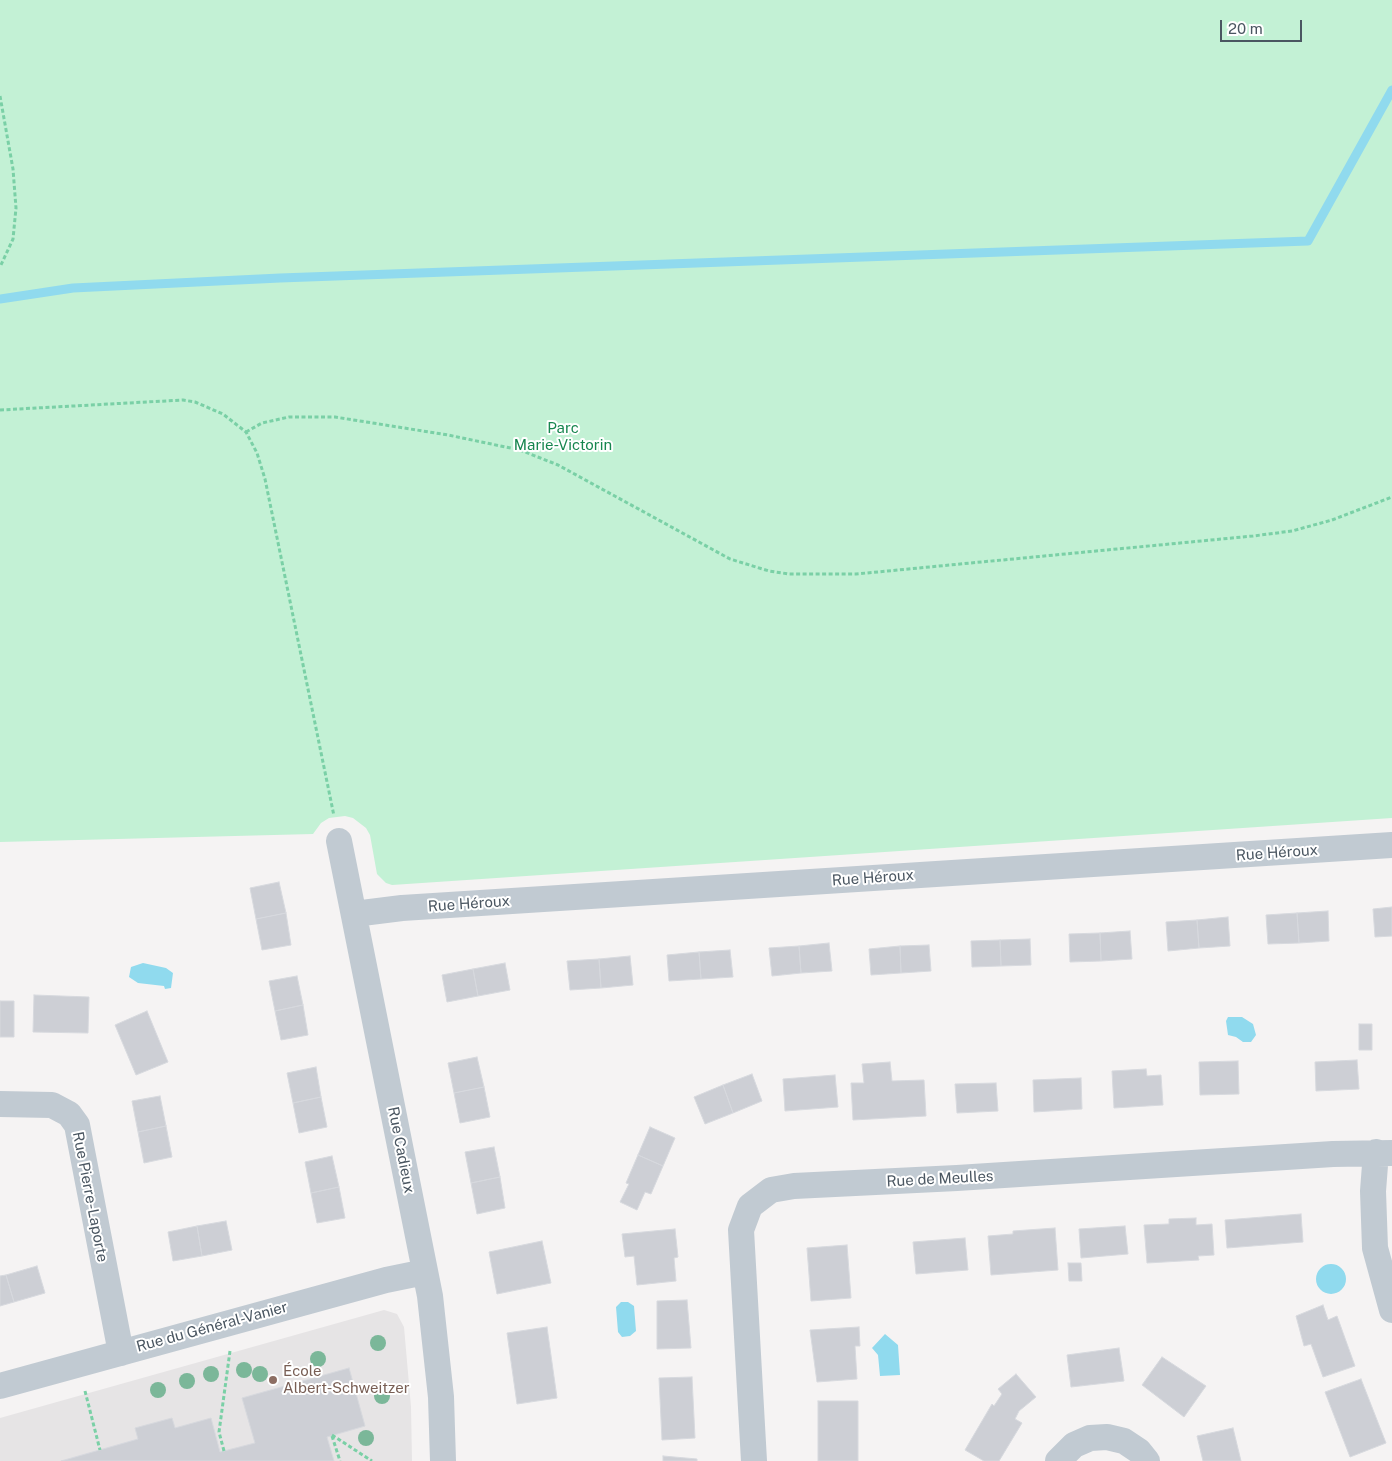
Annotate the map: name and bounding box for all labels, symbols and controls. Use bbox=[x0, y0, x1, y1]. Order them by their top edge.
scale bar bbox=[1222, 10, 1304, 42]
text: 20 m bbox=[1228, 20, 1263, 37]
park label: Parc Marie-Victorin bbox=[514, 419, 612, 454]
street label: Rue Héroux bbox=[1235, 841, 1319, 865]
street label: Rue Héroux bbox=[831, 866, 915, 890]
street label: Rue Héroux bbox=[427, 892, 511, 916]
street label: Rue Cadieux bbox=[384, 1105, 418, 1195]
street label: Rue Pierre-Laporte bbox=[69, 1130, 111, 1264]
street label: Rue de Meulles bbox=[886, 1167, 994, 1191]
street label: Rue du Général-Vanier bbox=[134, 1298, 290, 1356]
place label: École Albert-Schweitzer bbox=[283, 1362, 410, 1397]
marker: École Albert-Schweitzer bbox=[267, 1374, 279, 1386]

